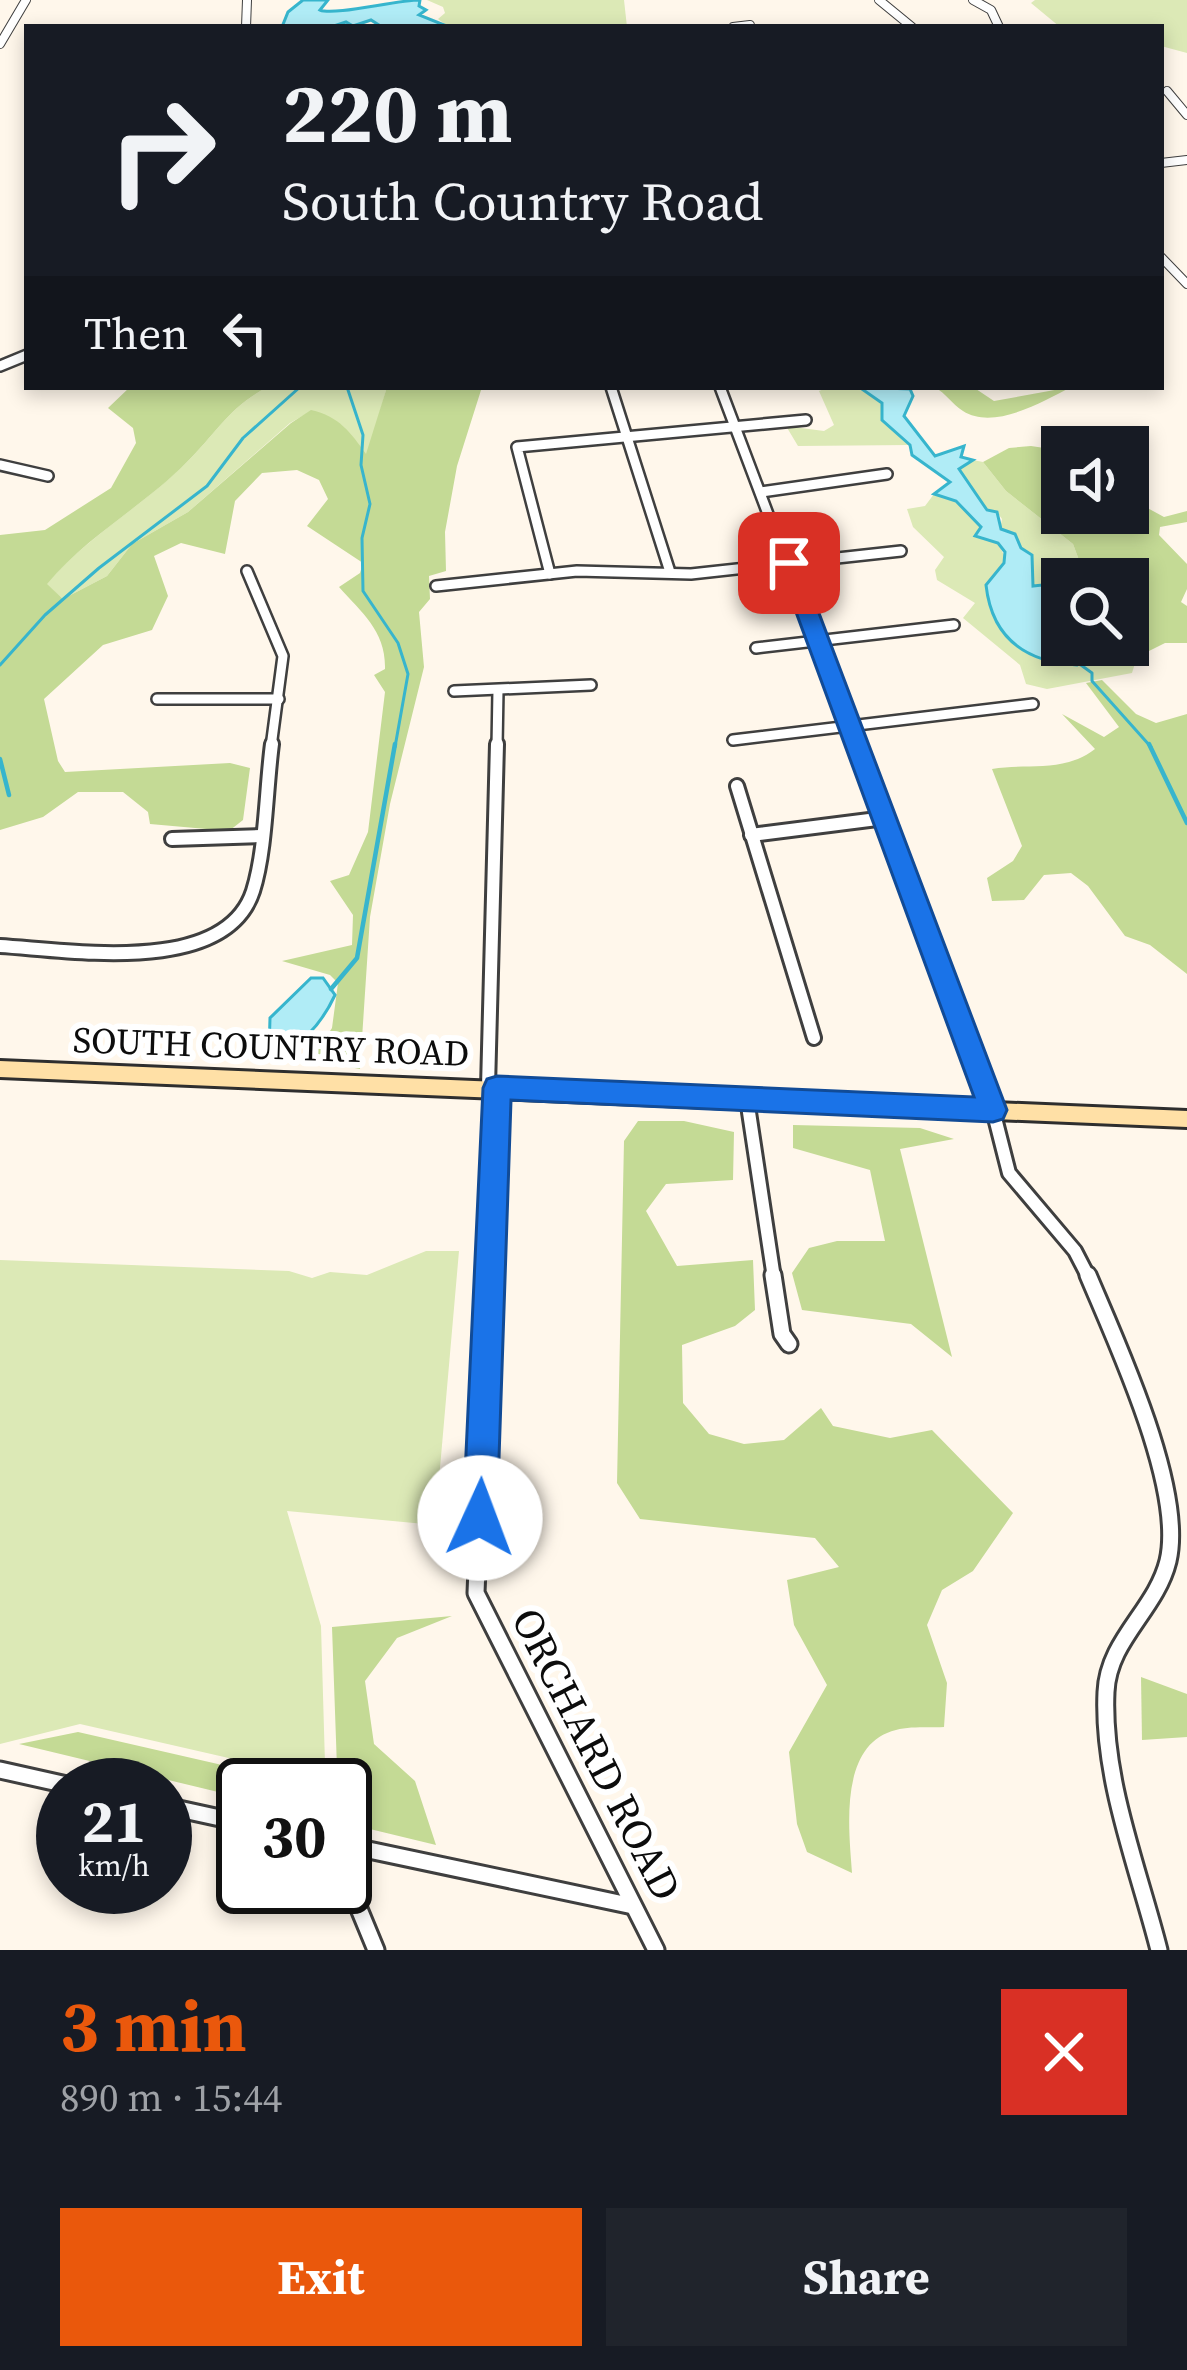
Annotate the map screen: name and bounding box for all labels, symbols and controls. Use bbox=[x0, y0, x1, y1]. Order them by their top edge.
text: 220 m bbox=[282, 55, 513, 170]
icon: right bbox=[84, 72, 240, 228]
text: South Country Road bbox=[282, 164, 763, 238]
icon: left bbox=[212, 300, 278, 366]
text: Then bbox=[84, 302, 188, 364]
map controls bbox=[1041, 426, 1149, 666]
button: sound bbox=[1041, 426, 1149, 534]
pin bbox=[738, 512, 840, 614]
icon: arrive bbox=[756, 530, 822, 596]
button: search bbox=[1041, 558, 1149, 666]
street label: SOUTH COUNTRY ROAD bbox=[72, 1015, 470, 1078]
position arrow bbox=[417, 1455, 543, 1581]
street label: ORCHARD ROAD bbox=[498, 1598, 696, 1910]
speed limit sign: 30 bbox=[216, 1758, 372, 1914]
text: 21 bbox=[81, 1780, 147, 1862]
text: km/h bbox=[78, 1845, 150, 1886]
text: 3 min bbox=[60, 1976, 247, 2075]
button: close bbox=[1001, 1989, 1127, 2115]
text: 890 m · 15:44 bbox=[60, 2071, 282, 2124]
button: Exit bbox=[60, 2208, 582, 2346]
button: Share bbox=[606, 2208, 1127, 2346]

